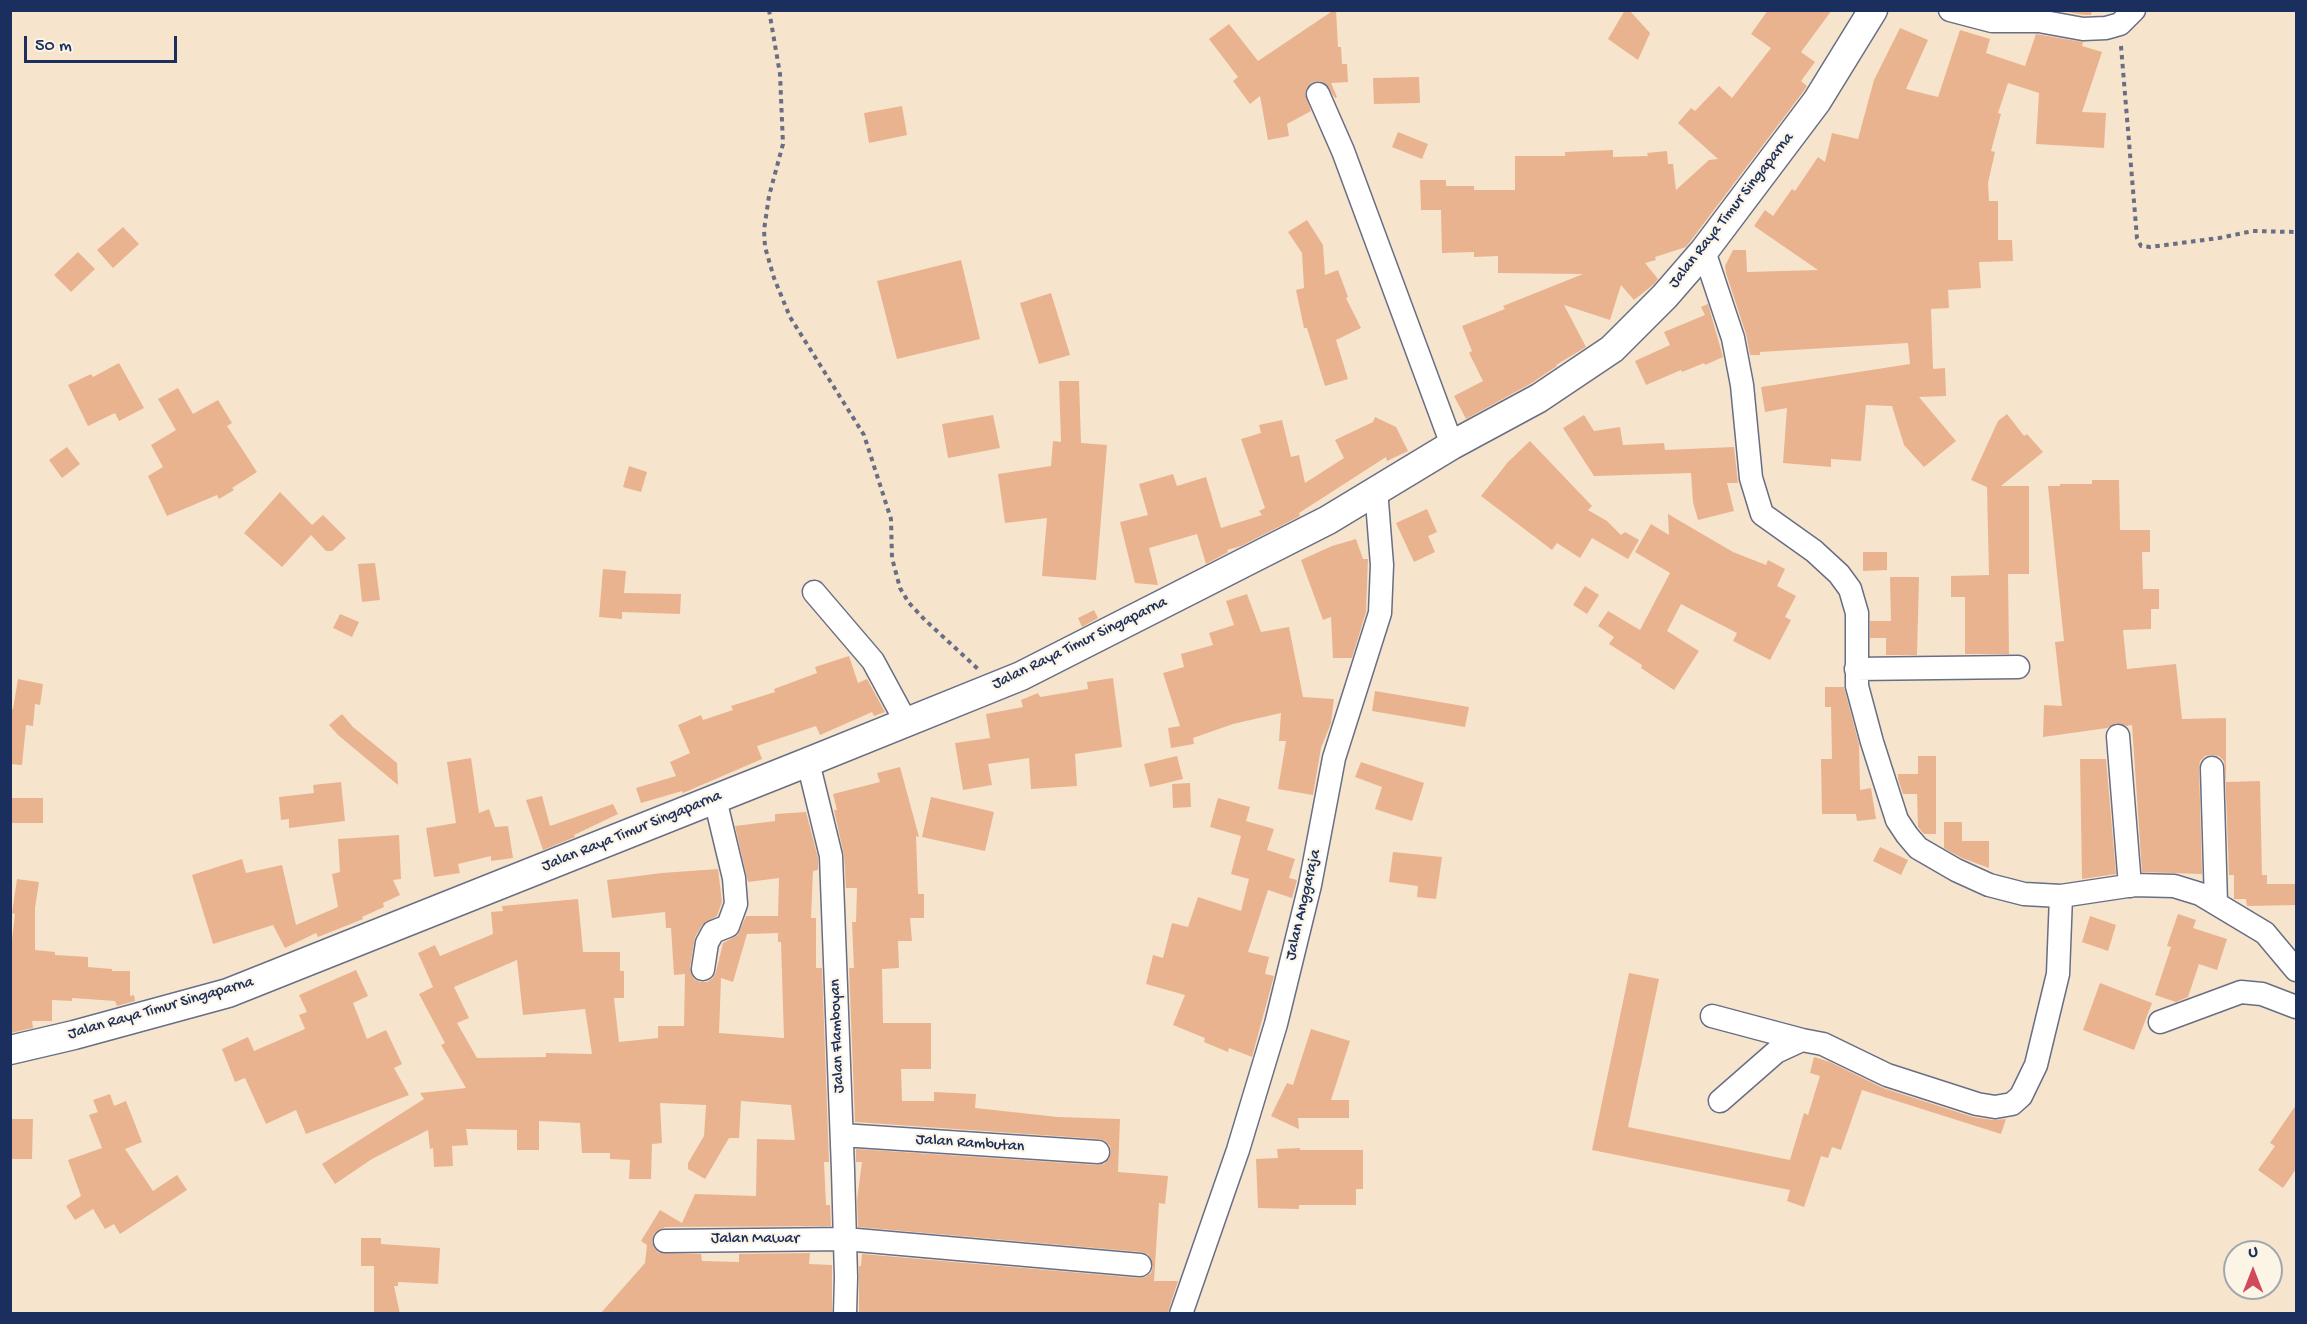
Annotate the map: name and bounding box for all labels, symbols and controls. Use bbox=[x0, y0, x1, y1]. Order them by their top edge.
scale bar bbox=[27, 24, 180, 62]
text: 50 m bbox=[35, 36, 72, 57]
street label: Jalan Raya Timur Singaparna bbox=[1665, 129, 1799, 293]
street label: Jalan Raya Timur Singaparna bbox=[989, 593, 1171, 695]
street label: Jalan Raya Timur Singaparna bbox=[539, 787, 725, 877]
street label: Jalan Anggaraja bbox=[1282, 848, 1326, 962]
street label: Jalan Raya Timur Singaparna bbox=[66, 973, 256, 1045]
street label: Jalan Flamboyan bbox=[826, 979, 850, 1093]
street label: Jalan Rambutan bbox=[915, 1131, 1025, 1157]
street label: Jalan Mawar bbox=[711, 1230, 799, 1250]
north arrow bbox=[2223, 1240, 2283, 1300]
text: U bbox=[2248, 1244, 2258, 1263]

